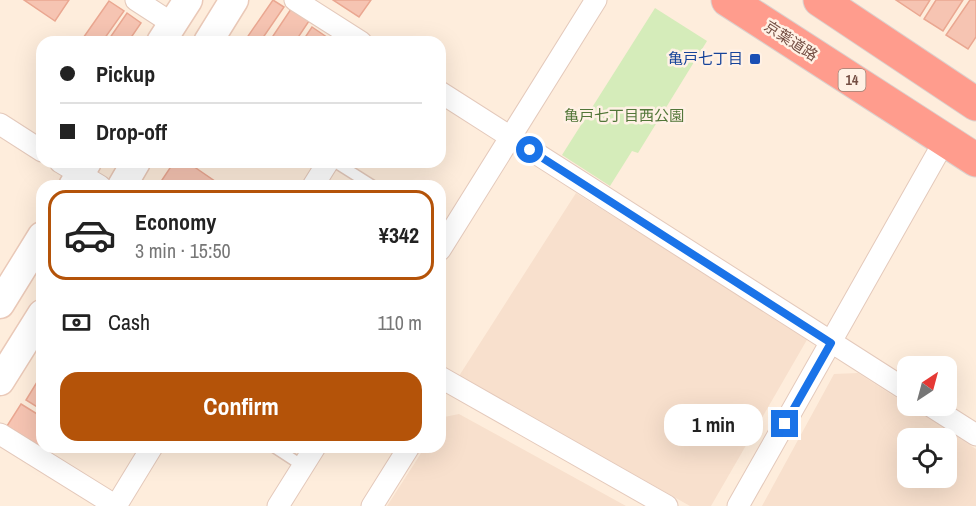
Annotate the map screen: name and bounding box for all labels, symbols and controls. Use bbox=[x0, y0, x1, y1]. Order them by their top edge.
street label: 京葉道路 bbox=[760, 15, 822, 66]
place label: 亀戸七丁目 bbox=[668, 48, 743, 69]
marker: 亀戸七丁目 bbox=[748, 52, 762, 66]
text: Pickup bbox=[96, 59, 155, 89]
road number: 14 bbox=[838, 69, 866, 91]
park label: 亀戸七丁目西公園 bbox=[564, 105, 684, 126]
text: Drop-off bbox=[96, 117, 167, 147]
route start bbox=[516, 136, 543, 163]
text: Economy bbox=[135, 207, 216, 237]
icon: car bbox=[63, 208, 117, 262]
text: ¥342 bbox=[379, 220, 419, 250]
text: 3 min · 15:50 bbox=[135, 237, 231, 264]
icon: cash bbox=[60, 306, 93, 339]
text: Cash bbox=[108, 307, 150, 337]
text: 110 m bbox=[378, 309, 422, 336]
north arrow bbox=[897, 356, 957, 416]
map controls bbox=[897, 356, 957, 488]
button: Confirm bbox=[60, 372, 422, 441]
callout: 1 min bbox=[665, 403, 764, 445]
route end bbox=[771, 410, 798, 437]
text: 1 min bbox=[692, 411, 735, 438]
button: locate bbox=[897, 428, 957, 488]

